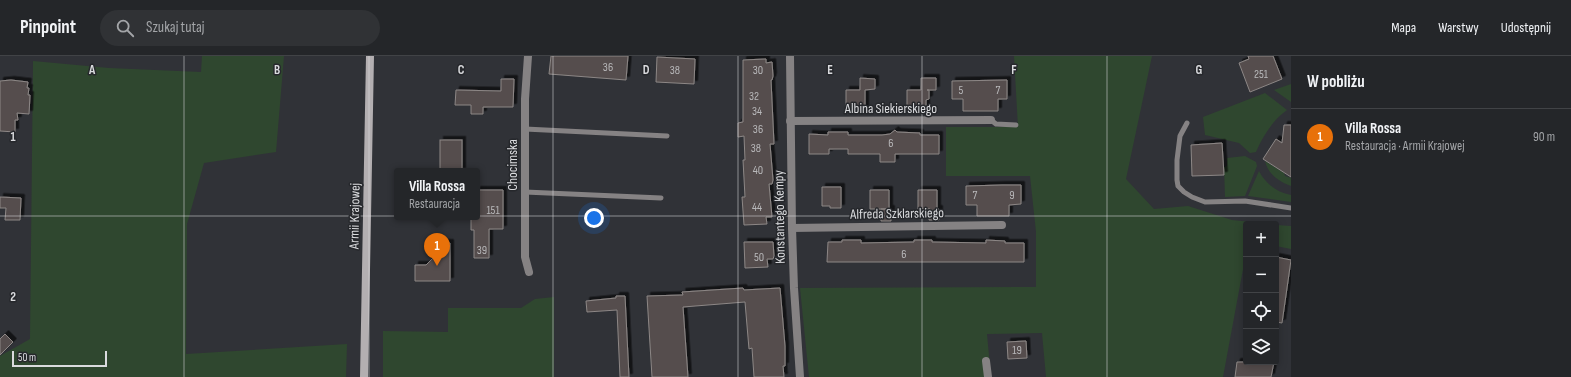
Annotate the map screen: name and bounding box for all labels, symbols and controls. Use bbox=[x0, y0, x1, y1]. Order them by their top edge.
search box bbox=[100, 10, 380, 46]
text: Pinpoint bbox=[20, 16, 76, 39]
icon: search bbox=[114, 17, 136, 39]
text: Szukaj tutaj bbox=[146, 18, 204, 37]
text: Mapa bbox=[1391, 19, 1416, 36]
text: Warstwy bbox=[1438, 19, 1479, 36]
text: Udostępnij bbox=[1501, 19, 1551, 36]
house number: 36 bbox=[603, 60, 613, 75]
text: A bbox=[88, 62, 96, 78]
text: B bbox=[274, 62, 280, 78]
text: C bbox=[458, 62, 465, 78]
text: D bbox=[643, 62, 650, 78]
text: E bbox=[827, 62, 833, 78]
text: F bbox=[1011, 62, 1017, 78]
text: G bbox=[1196, 62, 1203, 78]
house number: 38 bbox=[670, 63, 680, 78]
house number: 30 bbox=[753, 63, 763, 78]
house number: 251 bbox=[1254, 67, 1269, 82]
text: W pobliżu bbox=[1307, 72, 1365, 92]
house number: 5 bbox=[959, 83, 964, 98]
house number: 7 bbox=[996, 83, 1001, 98]
house number: 32 bbox=[749, 89, 759, 104]
street label: Albina Siekierskiego bbox=[844, 100, 937, 117]
house number: 34 bbox=[752, 104, 762, 119]
text: Villa Rossa bbox=[1345, 119, 1401, 138]
house number: 36 bbox=[753, 122, 763, 137]
text: 1 bbox=[10, 129, 16, 145]
text: 1 bbox=[1317, 129, 1323, 145]
text: 90 m bbox=[1533, 129, 1555, 145]
house number: 6 bbox=[888, 136, 894, 151]
text: Restauracja · Armii Krajowej bbox=[1345, 138, 1464, 154]
street label: Chocimska bbox=[504, 139, 521, 191]
house number: 38 bbox=[751, 141, 761, 156]
house number: 40 bbox=[753, 163, 763, 178]
popup bbox=[394, 168, 480, 220]
street label: Konstantego Kempy bbox=[770, 169, 789, 264]
text: Villa Rossa bbox=[409, 177, 465, 196]
street label: Armii Krajowej bbox=[345, 183, 364, 250]
house number: 7 bbox=[973, 188, 978, 203]
house number: 9 bbox=[1009, 188, 1015, 203]
text: Restauracja bbox=[409, 196, 460, 212]
house number: 44 bbox=[752, 200, 762, 215]
house number: 151 bbox=[486, 203, 500, 218]
street label: Alfreda Szklarskiego bbox=[849, 204, 944, 223]
your location bbox=[584, 208, 604, 228]
map controls bbox=[1243, 221, 1279, 365]
button: + bbox=[1243, 221, 1279, 257]
pin: 1 bbox=[424, 233, 450, 266]
house number: 39 bbox=[477, 243, 487, 258]
house number: 6 bbox=[901, 247, 907, 262]
house number: 50 bbox=[754, 250, 764, 265]
button: − bbox=[1243, 257, 1279, 293]
text: 2 bbox=[10, 289, 16, 305]
button: locate bbox=[1243, 293, 1279, 329]
button: layers bbox=[1243, 329, 1279, 365]
house number: 19 bbox=[1012, 343, 1022, 358]
scale bar bbox=[12, 349, 107, 368]
text: 50 m bbox=[18, 351, 36, 364]

